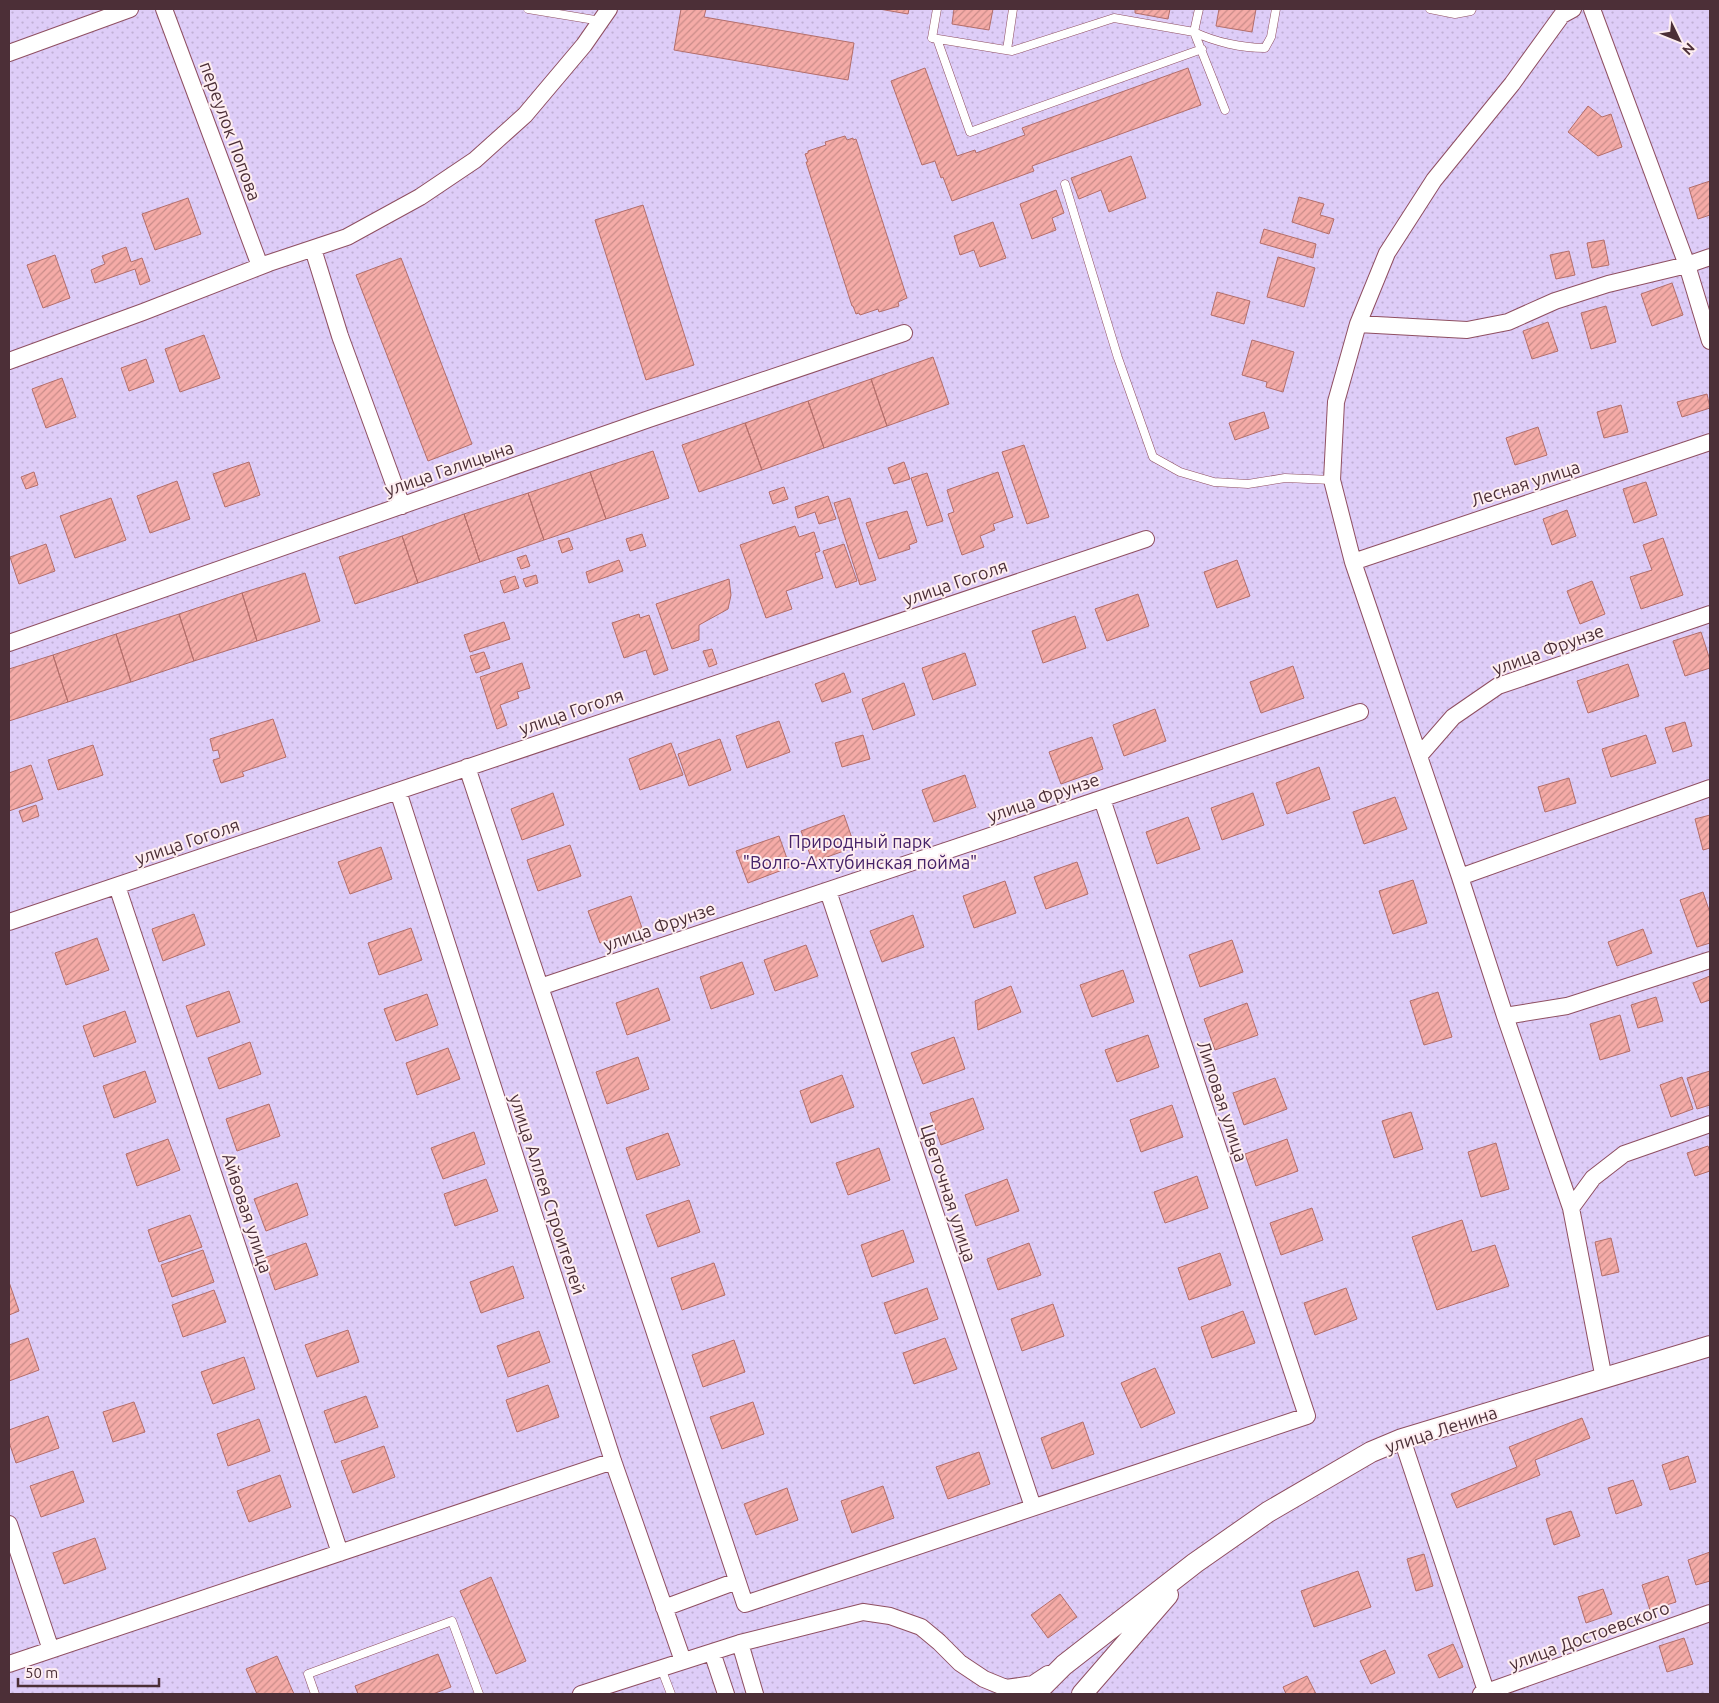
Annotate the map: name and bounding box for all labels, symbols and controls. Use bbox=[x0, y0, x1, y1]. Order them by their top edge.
north arrow bbox=[1654, 15, 1704, 65]
text: N bbox=[1679, 40, 1698, 58]
street label: переулок Попова bbox=[197, 59, 265, 203]
street label: улица Галицына bbox=[382, 437, 516, 499]
street label: Лесная улица bbox=[1468, 456, 1582, 510]
street label: улица Гоголя bbox=[900, 555, 1010, 609]
street label: улица Фрунзе bbox=[1490, 620, 1606, 678]
street label: улица Гоголя bbox=[516, 684, 626, 738]
street label: улица Фрунзе bbox=[984, 768, 1102, 826]
street label: улица Гоголя bbox=[132, 814, 242, 868]
park label: Природный парк "Волго-Ахтубинская пойма" bbox=[743, 831, 977, 872]
street label: улица Фрунзе bbox=[600, 897, 718, 955]
street label: Липовая улица bbox=[1194, 1038, 1252, 1164]
street label: улица Аллея Строителей bbox=[506, 1091, 590, 1297]
street label: Цветочная улица bbox=[917, 1122, 981, 1264]
street label: Айвовая улица bbox=[219, 1150, 277, 1276]
street label: улица Ленина bbox=[1382, 1401, 1500, 1457]
street label: улица Достоевского bbox=[1506, 1597, 1672, 1673]
scale bar bbox=[18, 1656, 159, 1688]
text: 50 m bbox=[25, 1664, 58, 1681]

